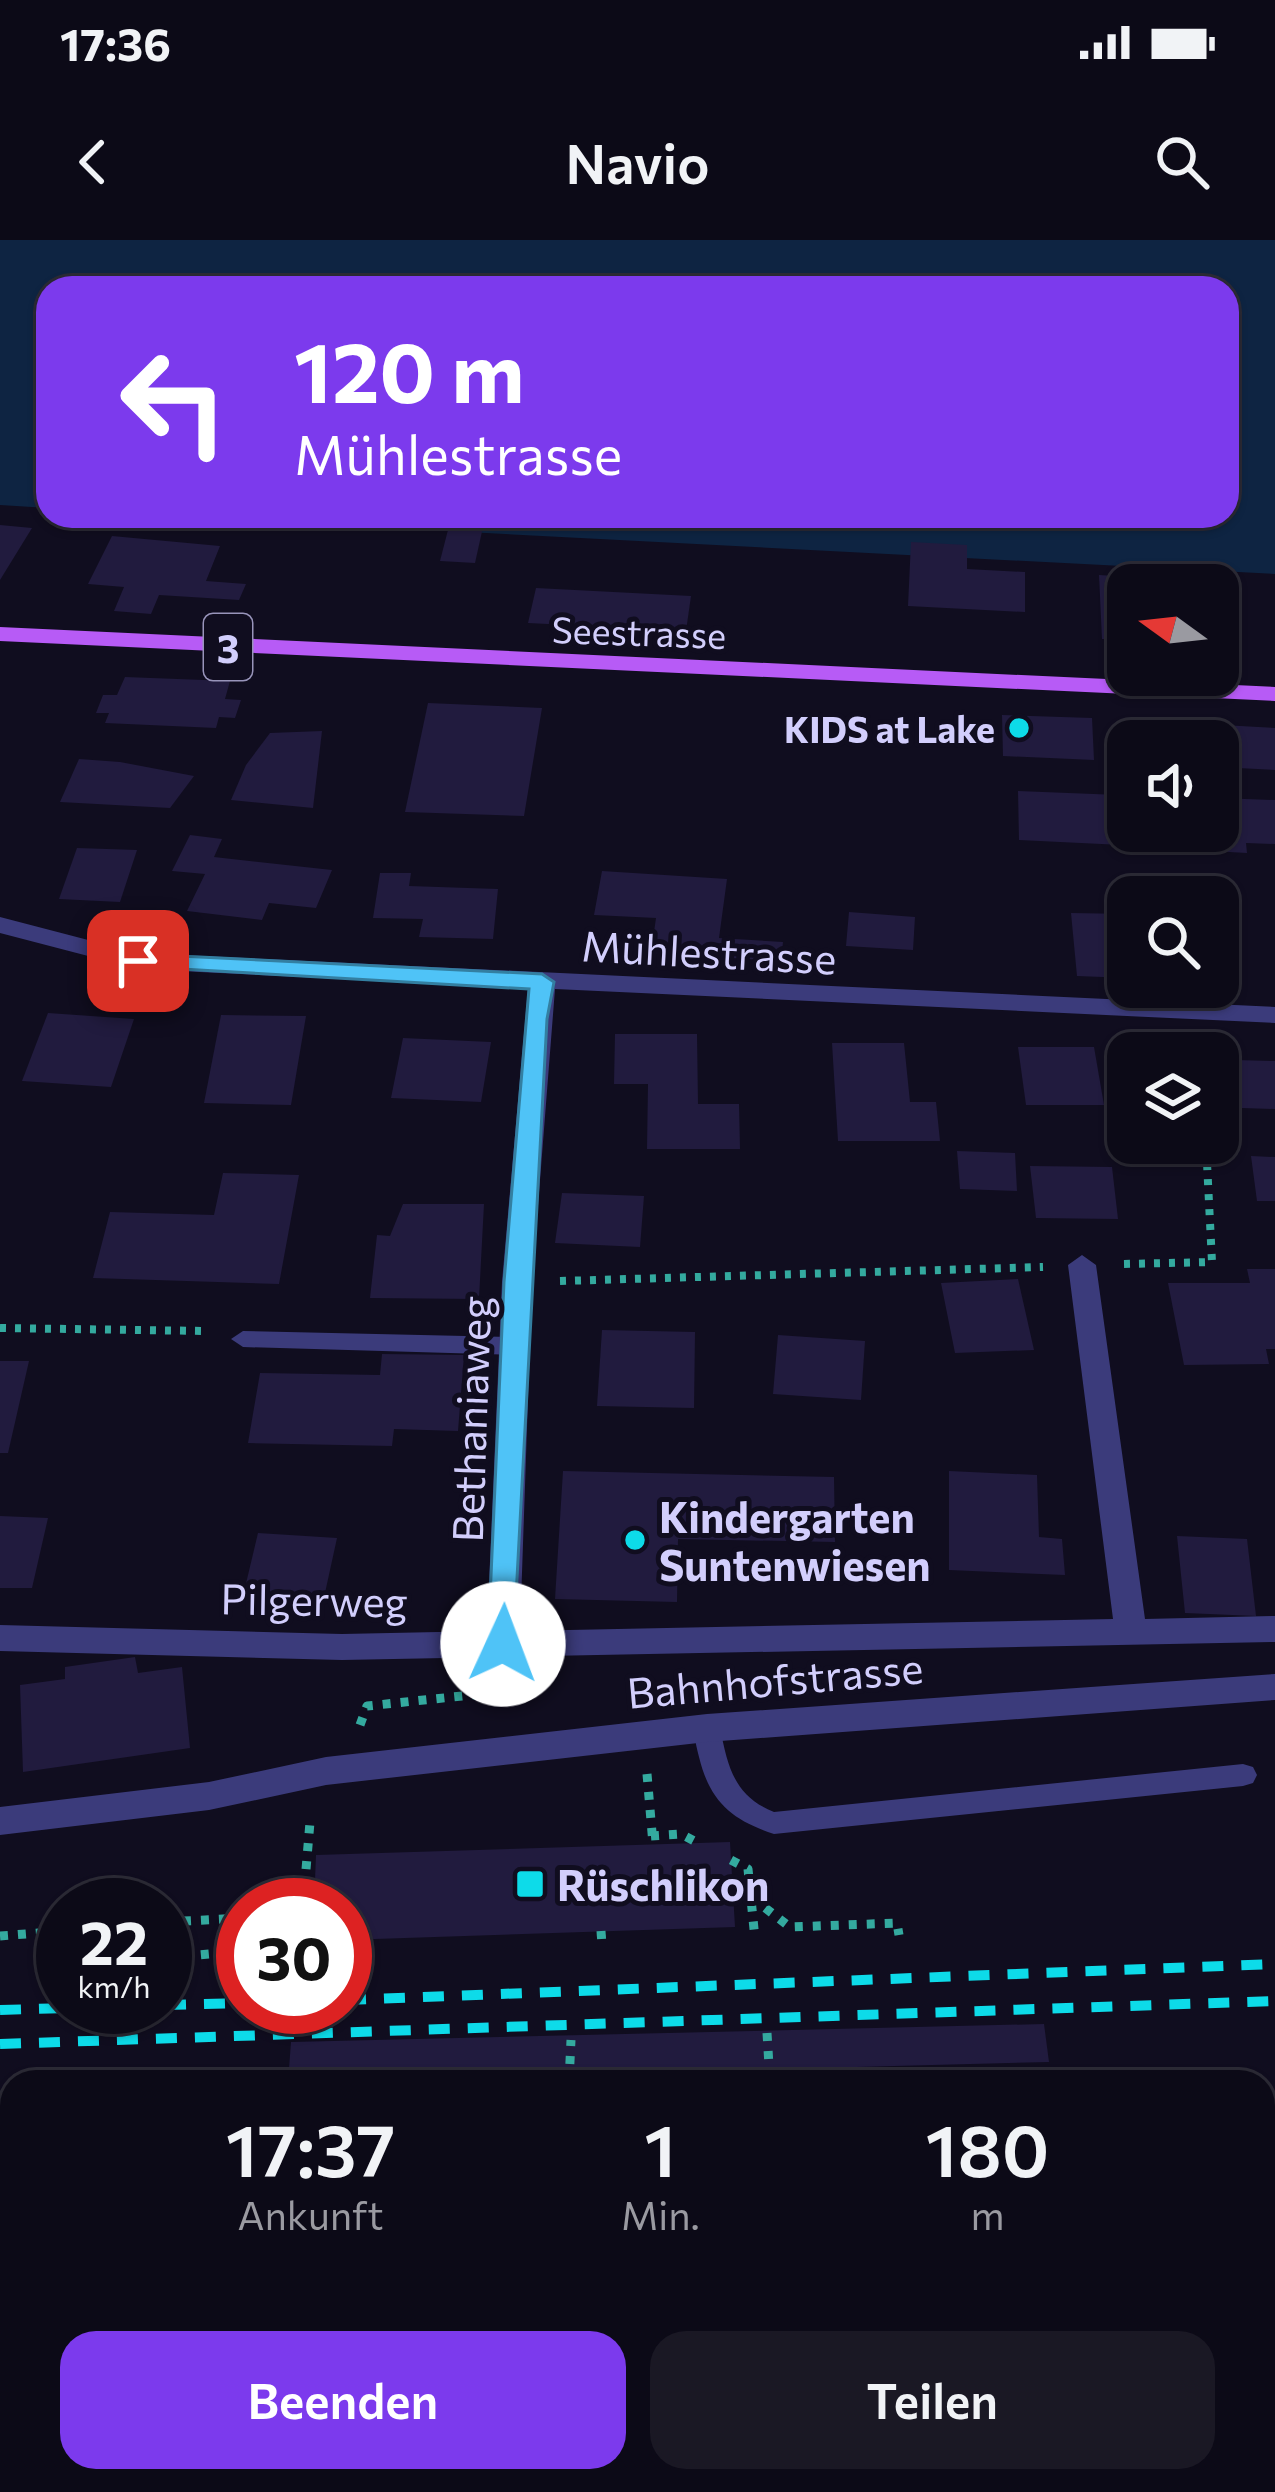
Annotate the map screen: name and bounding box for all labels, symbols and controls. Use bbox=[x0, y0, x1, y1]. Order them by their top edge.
text: 17:36 bbox=[60, 15, 171, 70]
icon: back bbox=[60, 129, 126, 195]
text: Navio bbox=[565, 129, 710, 195]
icon: search bbox=[1149, 129, 1215, 195]
text: 120 m bbox=[294, 318, 524, 420]
icon: left bbox=[96, 324, 252, 480]
text: Mühlestrasse bbox=[294, 420, 622, 486]
north arrow bbox=[1107, 564, 1239, 696]
map controls bbox=[1107, 564, 1239, 1164]
street label: Seestrasse bbox=[551, 606, 727, 656]
road number: 3 bbox=[204, 614, 252, 680]
place label: KIDS at Lake bbox=[784, 706, 995, 750]
marker: KIDS at Lake bbox=[1006, 715, 1032, 741]
button: sound bbox=[1107, 720, 1239, 852]
button: search bbox=[1107, 876, 1239, 1008]
pin bbox=[87, 910, 189, 1012]
street label: Mühlestrasse bbox=[580, 918, 838, 984]
icon: arrive bbox=[105, 928, 171, 994]
button: layers bbox=[1107, 1032, 1239, 1164]
street label: Bethaniaweg bbox=[440, 1295, 500, 1543]
place label: Kindergarten Suntenwiesen bbox=[659, 1490, 931, 1590]
marker: Kindergarten Suntenwiesen bbox=[622, 1527, 648, 1553]
street label: Pilgerweg bbox=[220, 1571, 408, 1627]
position arrow bbox=[440, 1581, 566, 1707]
street label: Bahnhofstrasse bbox=[625, 1640, 925, 1718]
place label: Rüschlikon bbox=[557, 1858, 769, 1910]
marker: Rüschlikon bbox=[514, 1868, 546, 1900]
speed limit sign: 30 bbox=[216, 1878, 372, 2034]
text: 22 bbox=[80, 1904, 148, 1977]
text: km/h bbox=[78, 1967, 150, 2004]
text: 17:37 bbox=[226, 2104, 395, 2192]
text: 1 bbox=[644, 2104, 676, 2192]
text: 180 bbox=[925, 2104, 1049, 2192]
text: Ankunft bbox=[237, 2190, 383, 2238]
text: Min. bbox=[621, 2190, 700, 2238]
text: m bbox=[970, 2190, 1004, 2238]
button: Beenden bbox=[60, 2331, 626, 2469]
button: Teilen bbox=[650, 2331, 1215, 2469]

